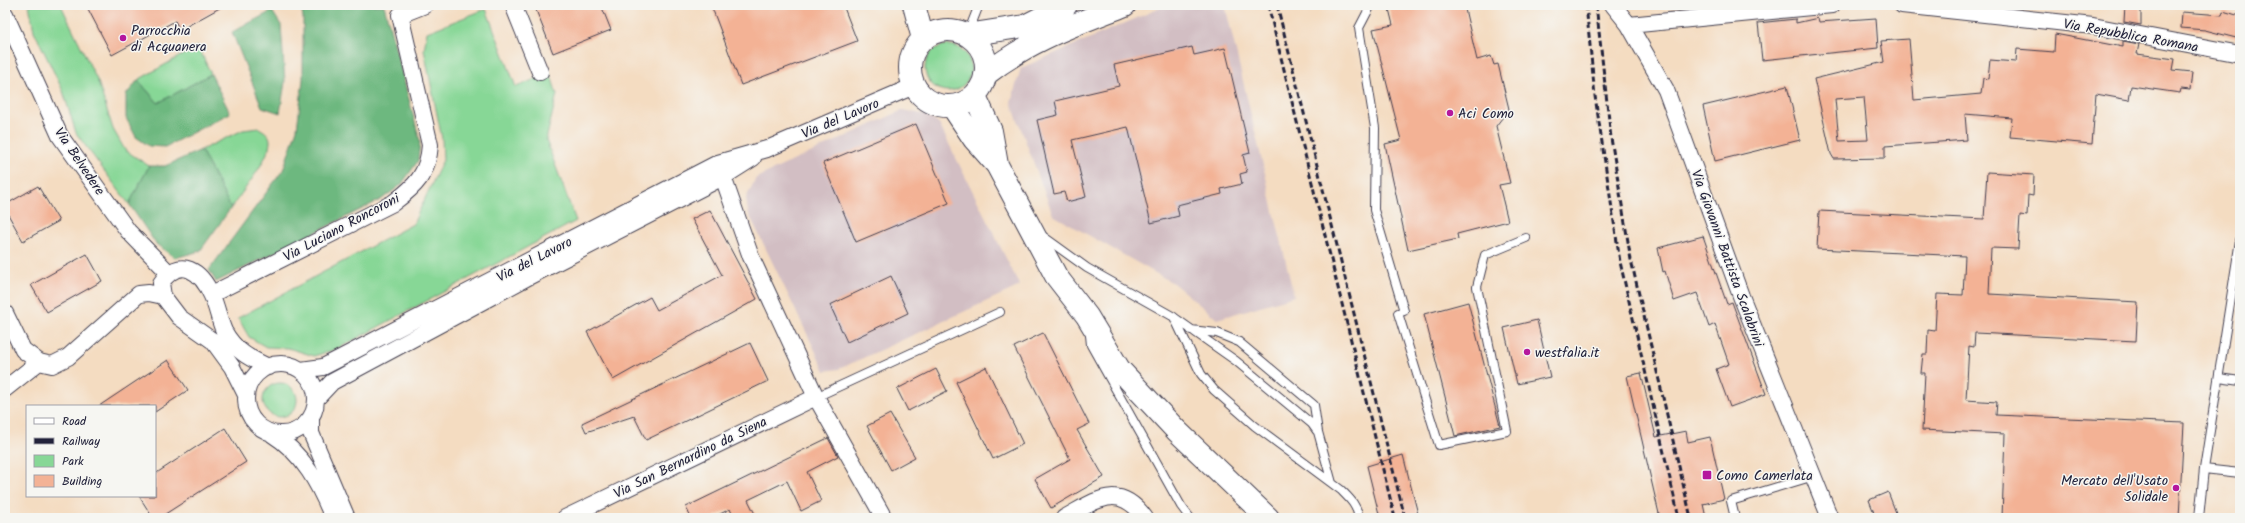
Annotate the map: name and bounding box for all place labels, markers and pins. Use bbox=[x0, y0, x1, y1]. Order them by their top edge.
place label: Parrocchia di Acquanera bbox=[131, 20, 207, 58]
marker: Parrocchia di Acquanera bbox=[118, 33, 128, 43]
place label: Aci Como bbox=[1458, 103, 1514, 125]
marker: Aci Como bbox=[1445, 108, 1455, 118]
place label: westfalia.it bbox=[1535, 342, 1600, 364]
marker: westfalia.it bbox=[1522, 347, 1532, 357]
place label: Como Camerlata bbox=[1716, 465, 1813, 487]
marker: Como Camerlata bbox=[1701, 469, 1713, 481]
place label: Mercato dell'Usato Solidale bbox=[2061, 470, 2169, 508]
marker: Mercato dell'Usato Solidale bbox=[2171, 483, 2181, 493]

